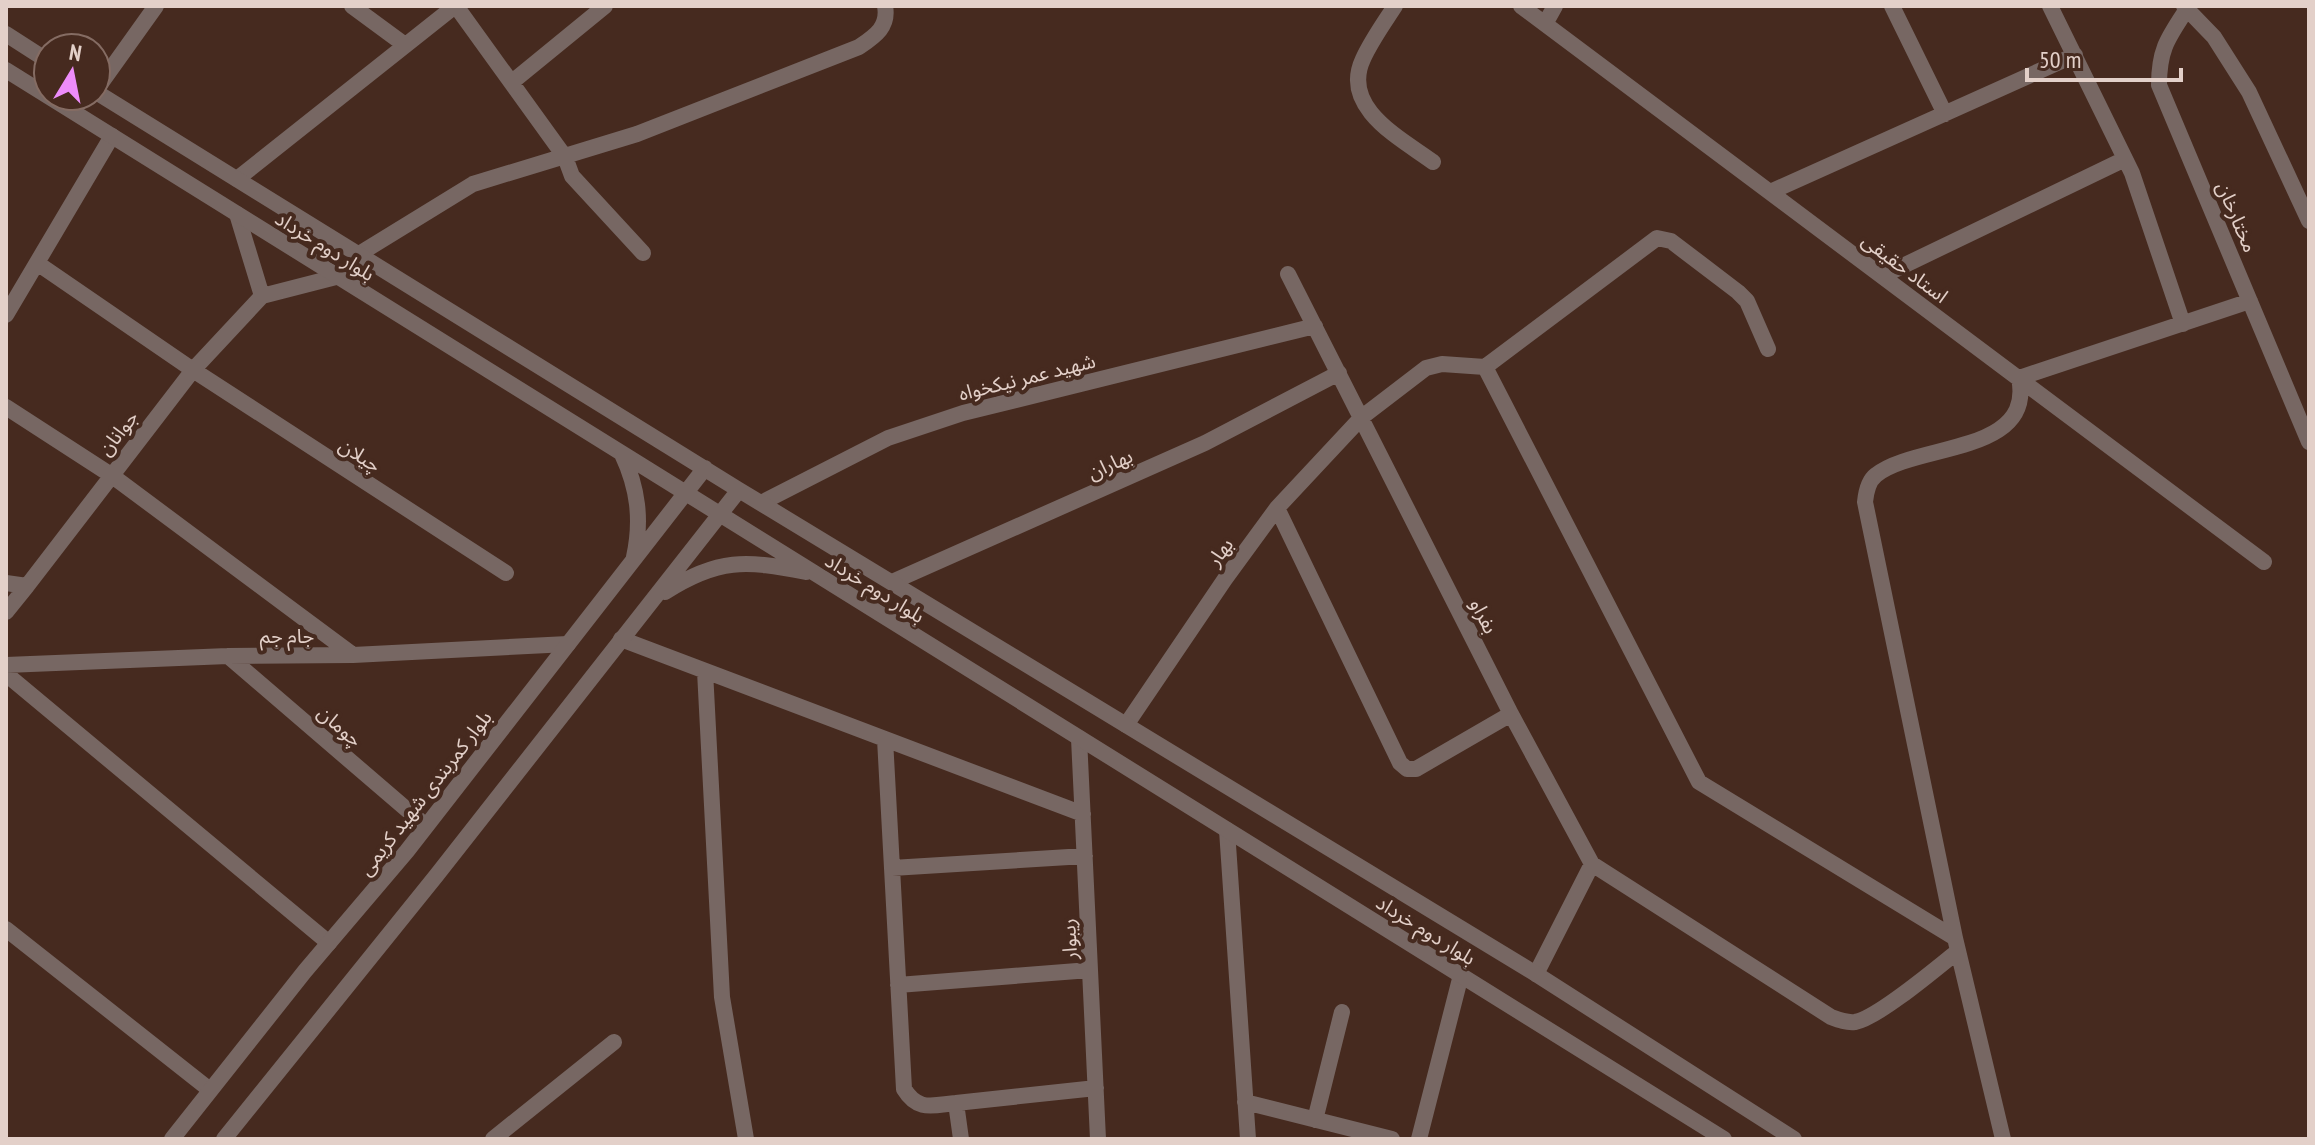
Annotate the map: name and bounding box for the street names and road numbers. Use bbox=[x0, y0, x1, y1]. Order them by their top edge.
street label: مختارخان bbox=[2211, 178, 2263, 256]
street label: بلوار دوم خرداد bbox=[269, 205, 380, 289]
street label: استاد حقیقی bbox=[1857, 227, 1953, 309]
street label: شهید عمر نیکخواه bbox=[956, 347, 1098, 407]
street label: جوانان bbox=[92, 405, 144, 461]
street label: چیلان bbox=[334, 432, 386, 478]
street label: بهاران bbox=[1083, 443, 1137, 485]
street label: بهار bbox=[1200, 533, 1239, 572]
street label: بلوار دوم خرداد bbox=[819, 547, 930, 631]
street label: بفراو bbox=[1464, 594, 1504, 638]
street label: جام جم bbox=[260, 623, 314, 651]
street label: چومان bbox=[312, 699, 368, 753]
street label: بلوار کمربندی شهید کریمی bbox=[352, 705, 498, 881]
street label: بلوار دوم خرداد bbox=[1370, 889, 1481, 973]
street label: ریبوار bbox=[1055, 918, 1083, 961]

